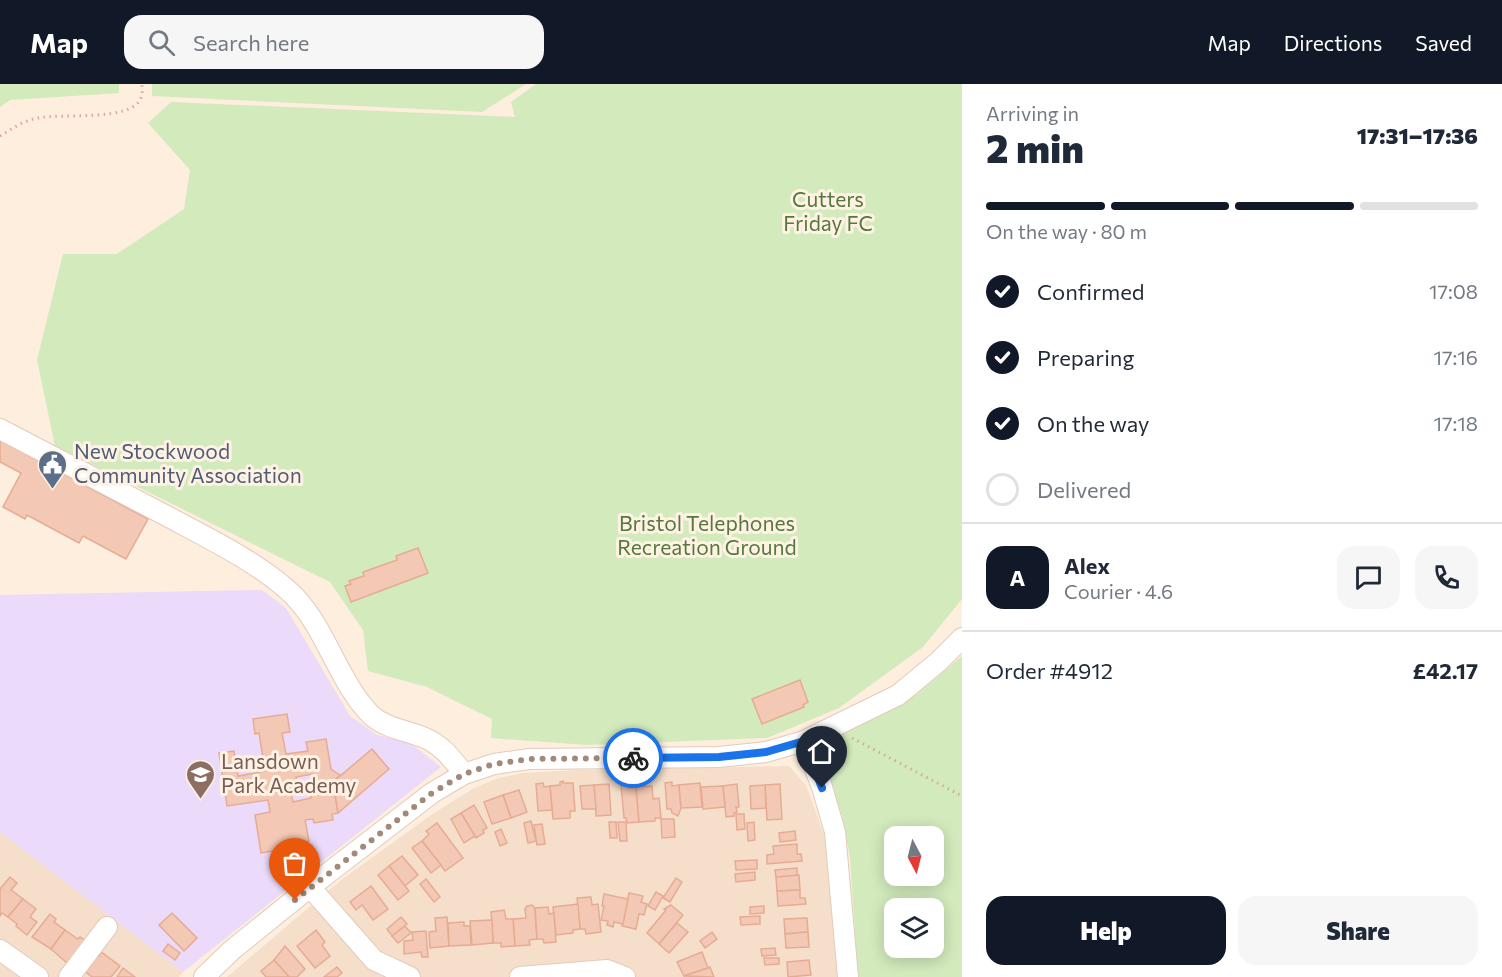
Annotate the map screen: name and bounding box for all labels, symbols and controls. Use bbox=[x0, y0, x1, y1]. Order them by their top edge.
search box bbox=[124, 15, 544, 69]
text: Map bbox=[30, 25, 88, 59]
icon: search bbox=[145, 26, 178, 59]
text: Search here bbox=[193, 29, 309, 56]
text: Map bbox=[1208, 30, 1251, 55]
text: Directions bbox=[1284, 30, 1382, 55]
text: Saved bbox=[1415, 30, 1472, 55]
text: Arriving in bbox=[986, 101, 1079, 125]
text: 17:31–17:36 bbox=[1357, 122, 1478, 149]
text: 2 min bbox=[986, 123, 1084, 171]
park label: Cutters Friday FC bbox=[783, 186, 873, 235]
text: On the way · 80 m bbox=[986, 219, 1147, 243]
icon: check bbox=[986, 275, 1019, 308]
text: Confirmed bbox=[1037, 278, 1144, 305]
text: 17:08 bbox=[1429, 279, 1478, 303]
icon: check bbox=[986, 341, 1019, 374]
text: Preparing bbox=[1037, 344, 1134, 371]
text: 17:16 bbox=[1433, 345, 1478, 369]
icon: check bbox=[986, 407, 1019, 440]
text: On the way bbox=[1037, 410, 1149, 437]
text: 17:18 bbox=[1433, 411, 1478, 435]
place label: New Stockwood Community Association bbox=[74, 438, 302, 487]
public building icon: New Stockwood Community Association bbox=[37, 448, 69, 490]
text: Delivered bbox=[1037, 476, 1131, 503]
park label: Bristol Telephones Recreation Ground bbox=[617, 510, 797, 559]
button: chat bbox=[1337, 546, 1400, 609]
button: phone bbox=[1415, 546, 1478, 609]
text: Alex bbox=[1064, 552, 1110, 579]
text: A bbox=[1010, 564, 1025, 591]
text: Courier · 4.6 bbox=[1064, 579, 1173, 603]
text: Order #4912 bbox=[986, 657, 1113, 684]
text: £42.17 bbox=[1413, 657, 1478, 684]
pin bbox=[796, 726, 847, 788]
courier bbox=[603, 728, 663, 788]
icon: home bbox=[805, 735, 838, 768]
icon: bike bbox=[617, 742, 650, 775]
place label: Lansdown Park Academy bbox=[221, 748, 357, 797]
school or university icon: Lansdown Park Academy bbox=[184, 758, 216, 800]
north arrow bbox=[884, 826, 944, 886]
map controls bbox=[884, 826, 944, 958]
pin bbox=[269, 838, 320, 900]
icon: bag bbox=[278, 847, 311, 880]
button: Help bbox=[986, 896, 1226, 965]
button: Share bbox=[1238, 896, 1478, 965]
button: layers bbox=[884, 898, 944, 958]

